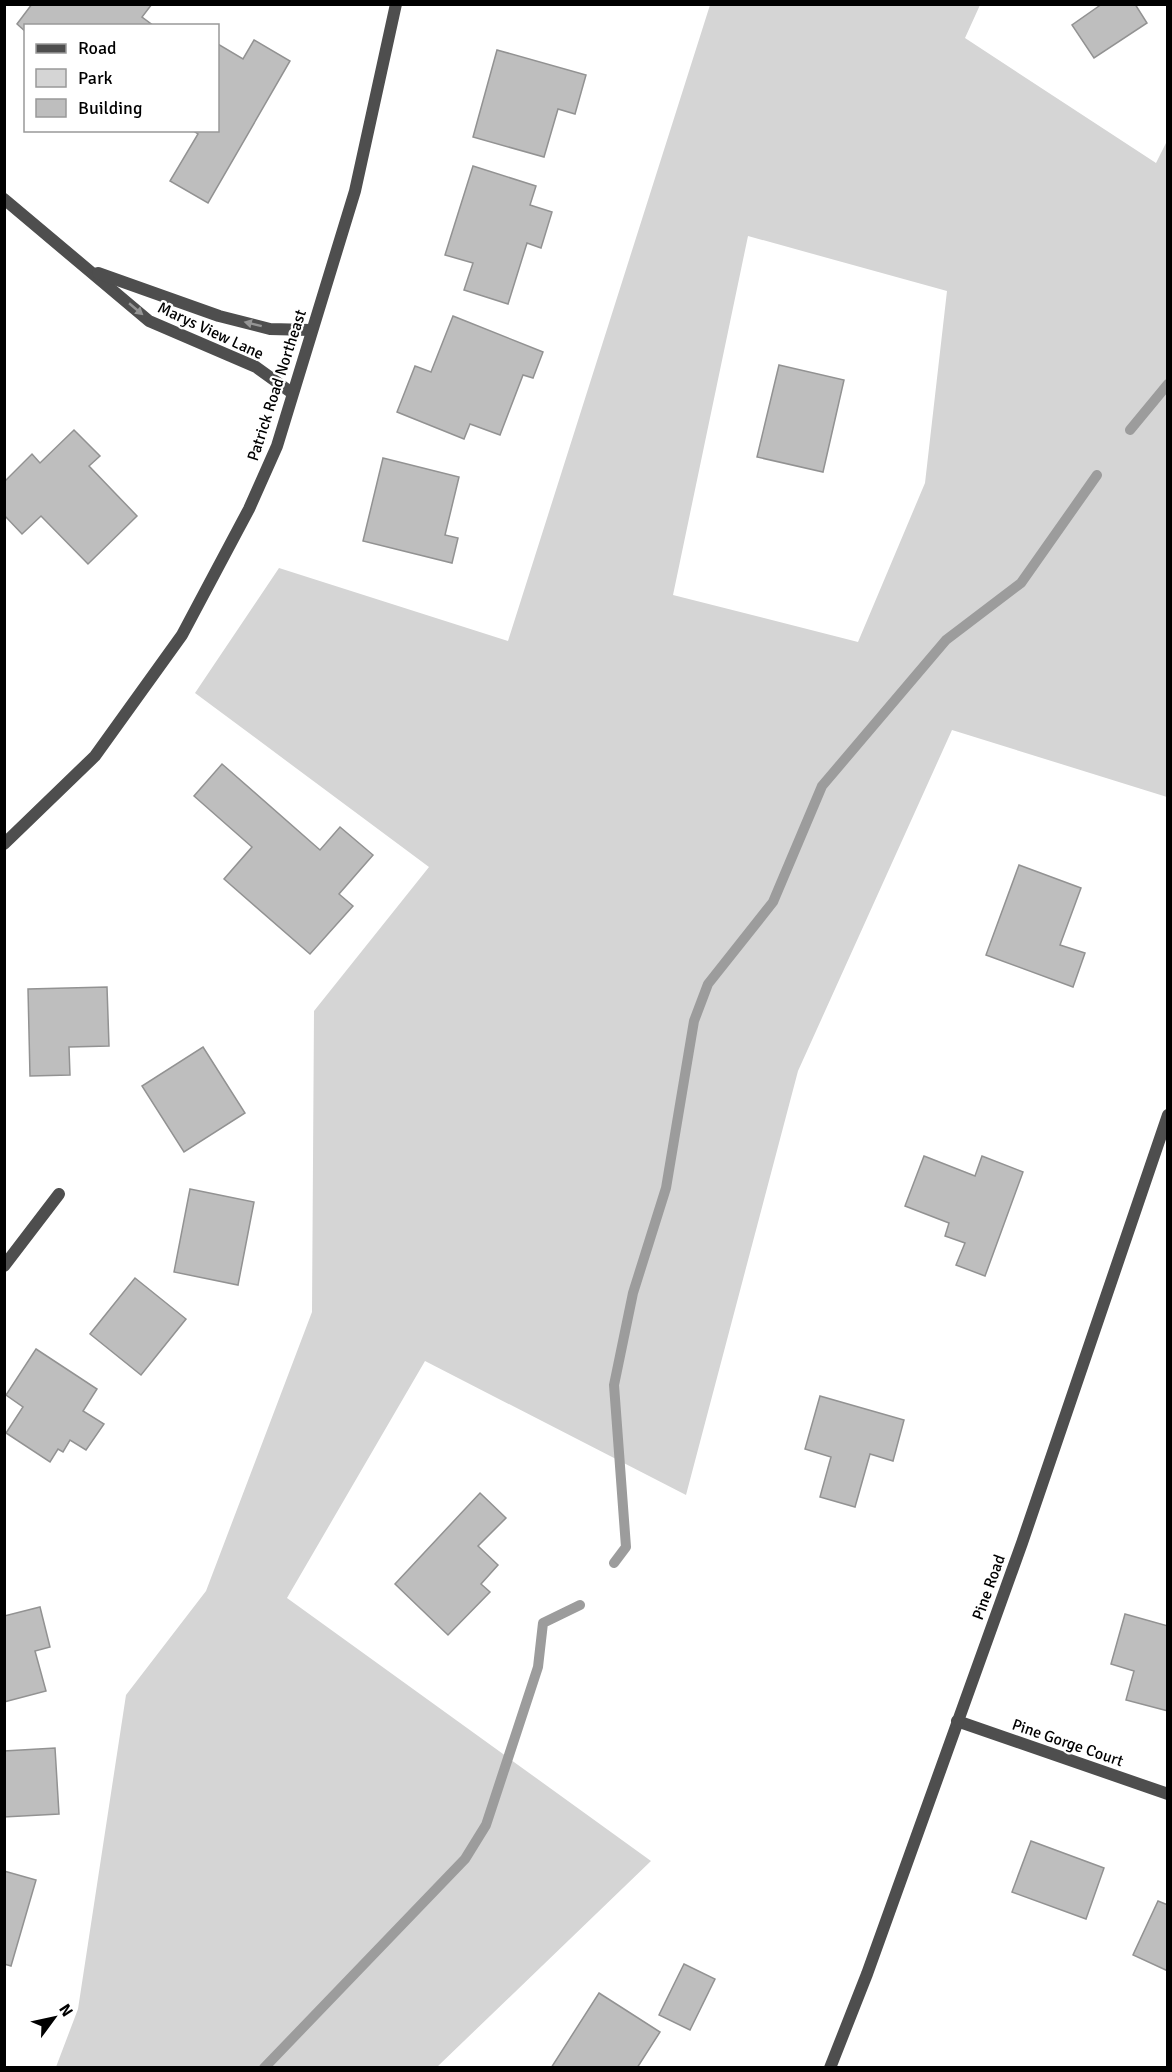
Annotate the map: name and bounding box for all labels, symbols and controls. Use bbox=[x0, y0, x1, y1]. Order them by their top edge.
legend bbox=[24, 24, 219, 132]
text: Road bbox=[78, 37, 117, 59]
text: Park bbox=[78, 67, 113, 89]
text: Building bbox=[78, 97, 142, 119]
street label: Marys View Lane bbox=[154, 298, 267, 364]
one-way arrow bbox=[128, 302, 143, 315]
street label: Patrick Road Northeast bbox=[243, 307, 311, 464]
one-way arrow bbox=[244, 319, 262, 329]
street label: Pine Road bbox=[968, 1552, 1010, 1623]
street label: Pine Gorge Court bbox=[1009, 1715, 1126, 1771]
north arrow bbox=[24, 1988, 84, 2048]
text: N bbox=[54, 2000, 77, 2020]

